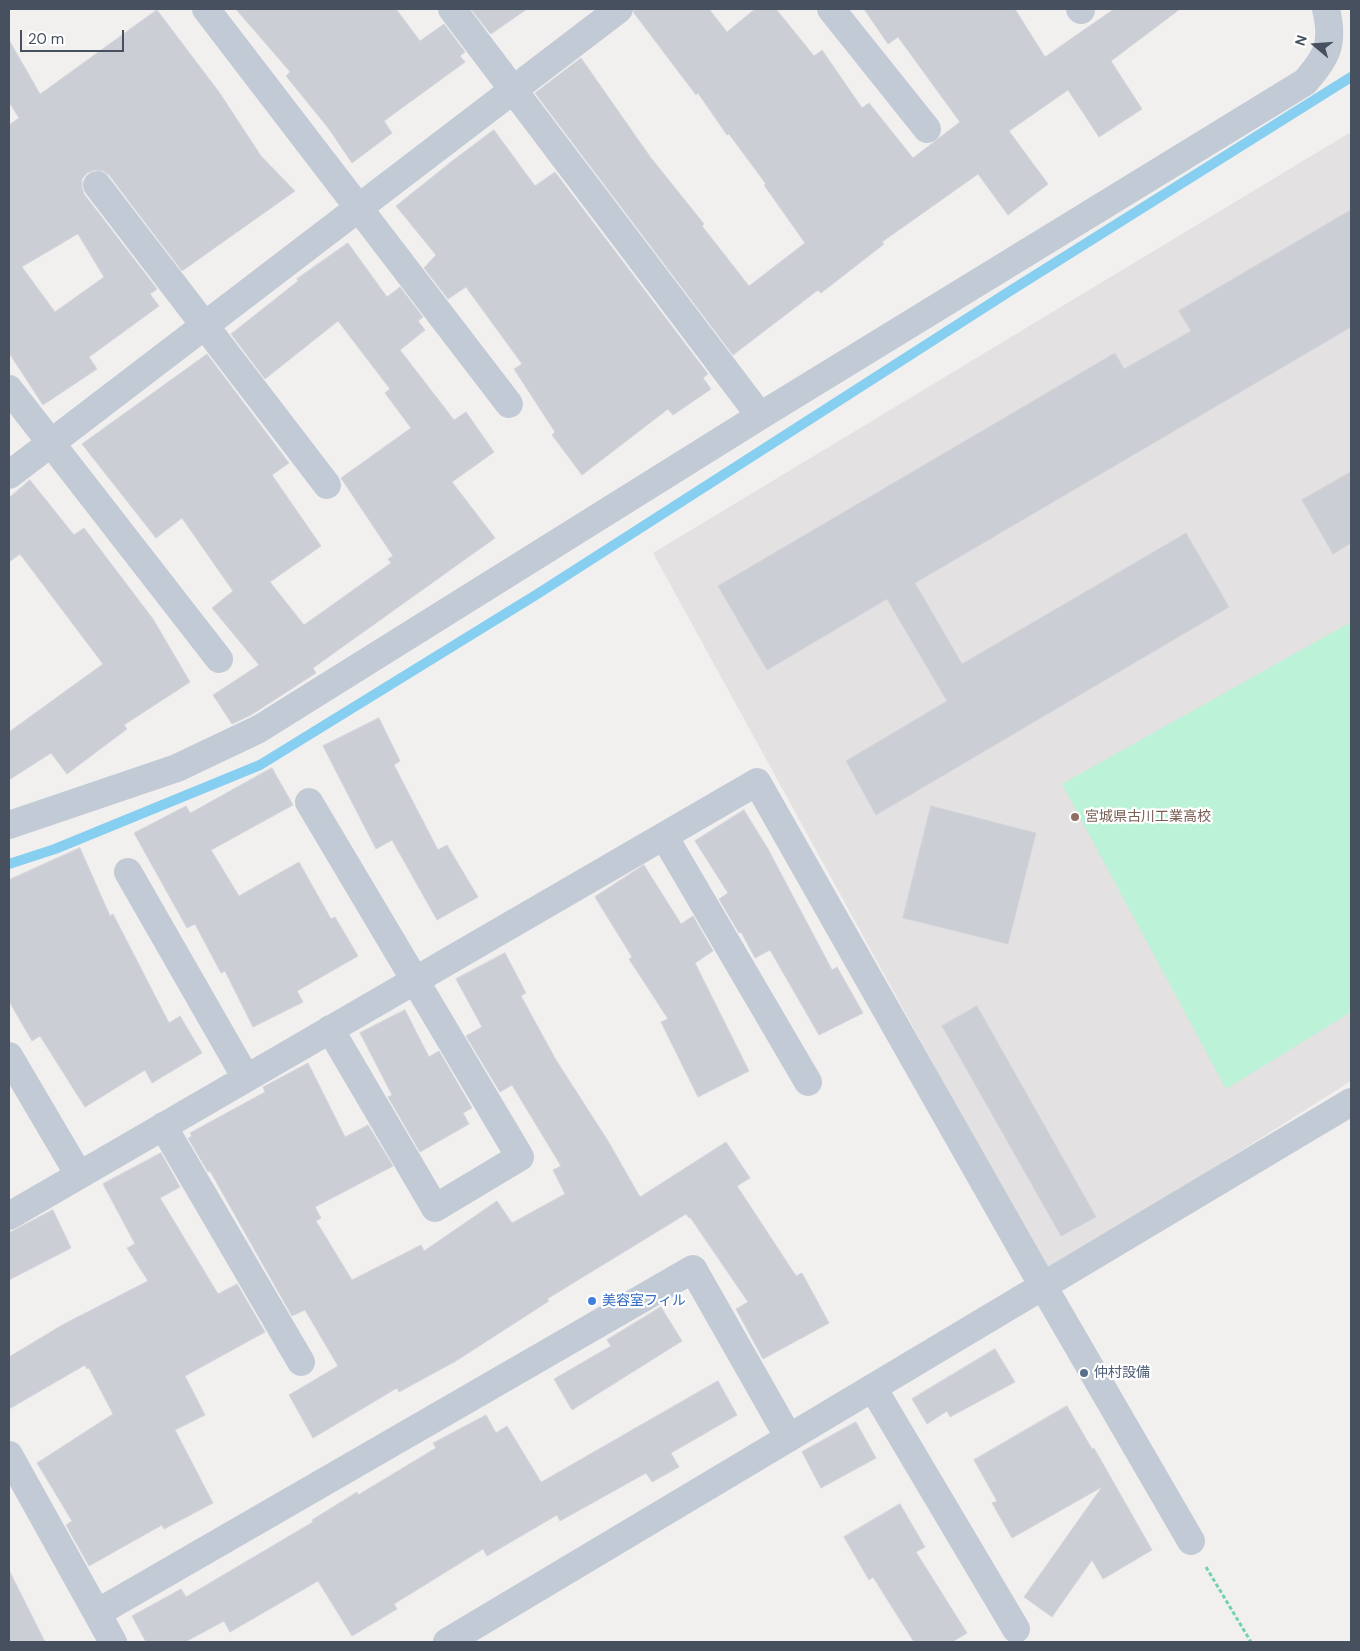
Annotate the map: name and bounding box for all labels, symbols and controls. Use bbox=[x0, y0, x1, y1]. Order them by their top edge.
scale bar bbox=[22, 20, 126, 52]
north arrow bbox=[1290, 20, 1340, 70]
text: 20 m bbox=[28, 29, 64, 49]
text: N bbox=[1291, 33, 1311, 48]
place label: 宮城県古川工業高校 bbox=[1085, 809, 1211, 825]
marker: 宮城県古川工業高校 bbox=[1069, 811, 1081, 823]
place label: 美容室フィル bbox=[602, 1293, 686, 1309]
marker: 美容室フィル bbox=[586, 1295, 598, 1307]
place label: 仲村設備 bbox=[1094, 1365, 1150, 1381]
marker: 仲村設備 bbox=[1078, 1367, 1090, 1379]

